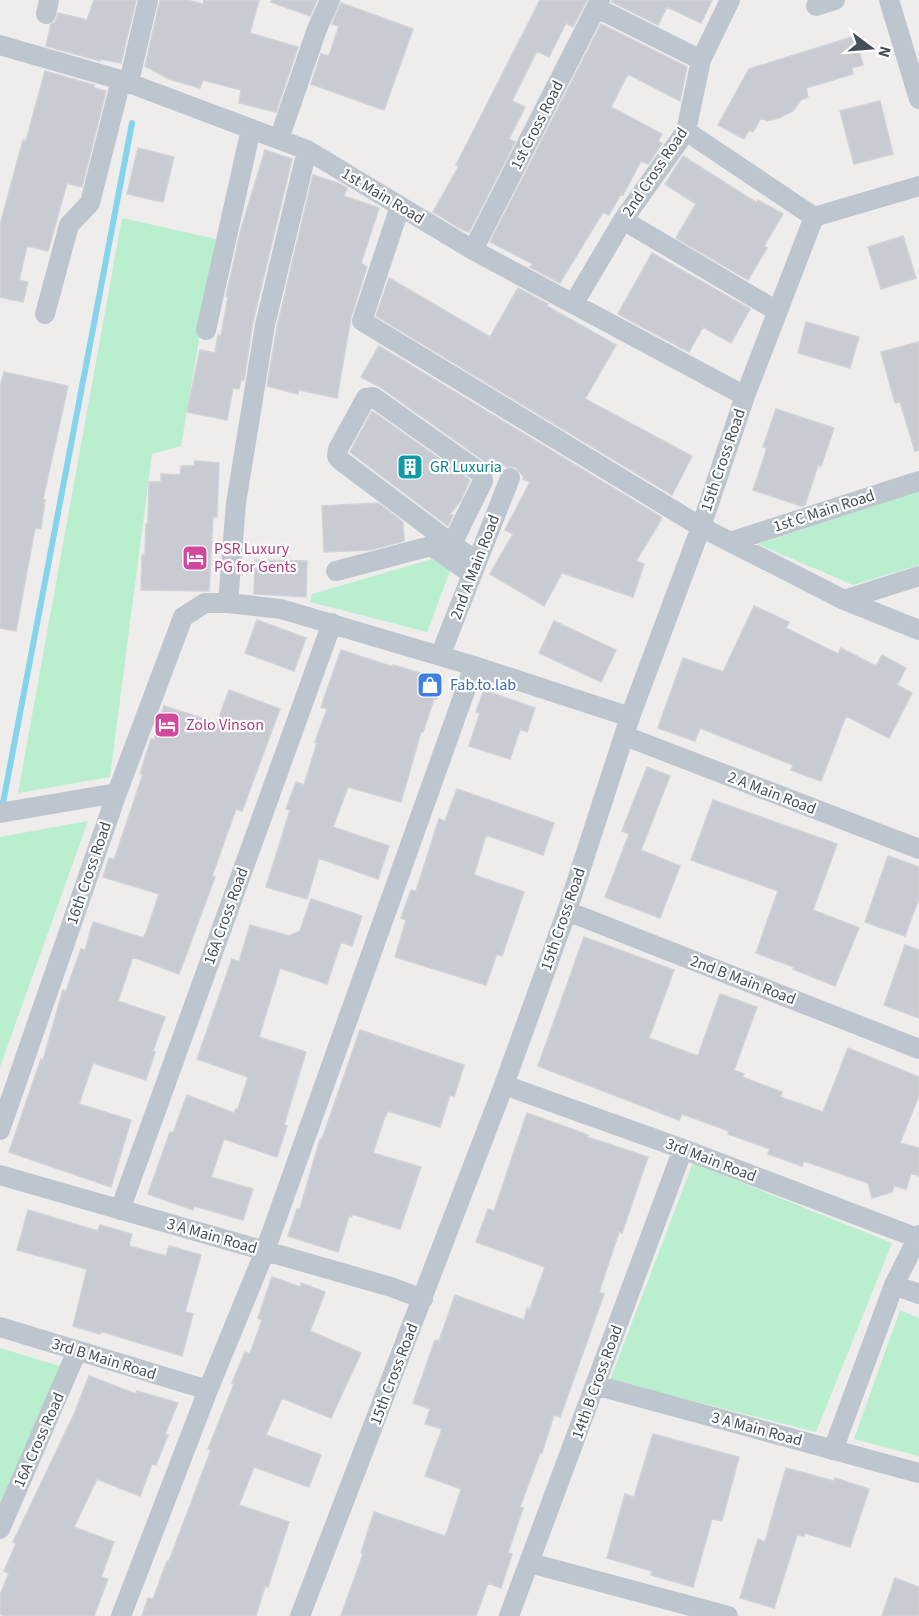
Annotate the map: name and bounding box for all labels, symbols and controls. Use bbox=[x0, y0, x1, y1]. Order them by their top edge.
north arrow bbox=[841, 18, 901, 78]
text: N bbox=[872, 44, 896, 60]
street label: 1st Cross Road bbox=[505, 77, 569, 173]
street label: 2nd Cross Road bbox=[617, 123, 693, 221]
street label: 1st Main Road bbox=[338, 163, 428, 229]
street label: 15th Cross Road bbox=[695, 406, 751, 514]
building icon: GR Luxuria bbox=[395, 452, 425, 482]
place label: GR Luxuria bbox=[430, 456, 502, 478]
street label: 1st C Main Road bbox=[771, 484, 877, 538]
street label: 2nd A Main Road bbox=[445, 511, 505, 623]
place label: PSR Luxury PG for Gents bbox=[214, 538, 297, 578]
hotel icon: PSR Luxury PG for Gents bbox=[180, 543, 210, 573]
shop icon: Fab.to.lab bbox=[415, 670, 445, 700]
place label: Fab.to.lab bbox=[450, 674, 516, 696]
hotel icon: Zolo Vinson bbox=[152, 710, 182, 740]
place label: Zolo Vinson bbox=[186, 714, 264, 736]
street label: 2 A Main Road bbox=[725, 766, 819, 820]
street label: 16th Cross Road bbox=[61, 819, 117, 927]
street label: 16A Cross Road bbox=[198, 864, 254, 968]
street label: 15th Cross Road bbox=[535, 865, 591, 973]
street label: 2nd B Main Road bbox=[687, 950, 799, 1010]
street label: 3rd Main Road bbox=[663, 1133, 759, 1187]
street label: 3 A Main Road bbox=[164, 1213, 260, 1259]
street label: 15th Cross Road bbox=[364, 1320, 424, 1428]
street label: 14th B Cross Road bbox=[566, 1322, 628, 1442]
street label: 3rd B Main Road bbox=[49, 1333, 159, 1385]
street label: 16A Cross Road bbox=[8, 1389, 70, 1491]
street label: 3 A Main Road bbox=[709, 1406, 805, 1452]

